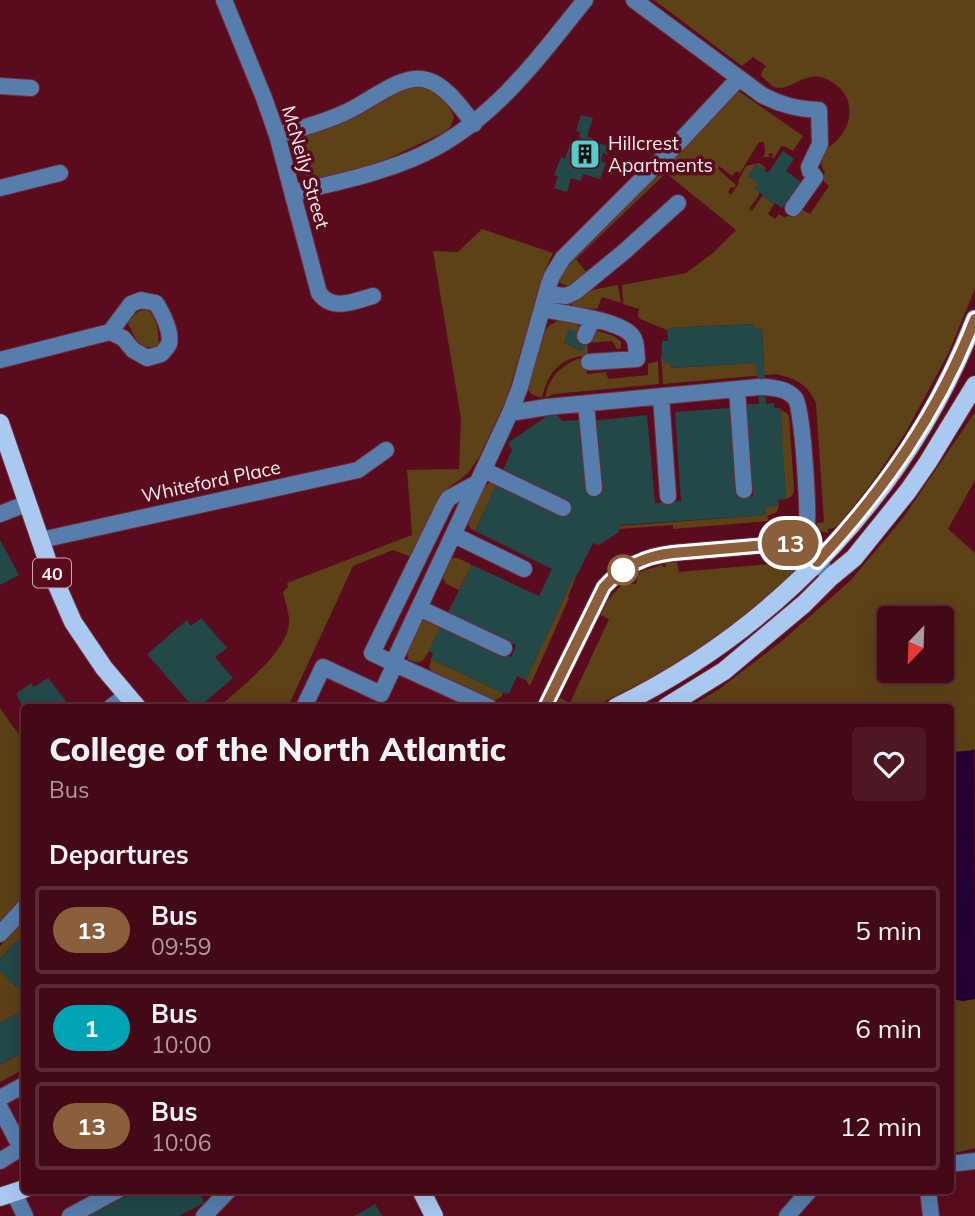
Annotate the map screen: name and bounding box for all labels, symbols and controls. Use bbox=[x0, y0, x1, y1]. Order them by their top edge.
street label: McNeily Street bbox=[277, 103, 335, 232]
place label: Hillcrest Apartments bbox=[608, 131, 713, 177]
building icon: Hillcrest Apartments bbox=[568, 137, 602, 171]
street label: Whiteford Place bbox=[139, 455, 283, 507]
line badge: 13 bbox=[758, 520, 822, 566]
text: 13 bbox=[776, 528, 804, 558]
unlabelled marker bbox=[608, 555, 638, 585]
road number: 40 bbox=[33, 558, 71, 588]
north arrow bbox=[877, 606, 954, 682]
map controls bbox=[877, 606, 954, 683]
button: heart bbox=[852, 727, 926, 801]
text: College of the North Atlantic bbox=[49, 728, 506, 769]
text: Bus bbox=[49, 775, 89, 804]
text: Departures bbox=[49, 838, 189, 871]
text: Bus bbox=[151, 899, 197, 932]
text: 5 min bbox=[855, 914, 922, 947]
text: 13 bbox=[77, 915, 106, 945]
text: 09:59 bbox=[151, 932, 211, 961]
text: Bus bbox=[151, 997, 197, 1030]
text: 6 min bbox=[855, 1012, 922, 1045]
text: 1 bbox=[84, 1013, 99, 1043]
text: 10:00 bbox=[151, 1030, 211, 1059]
text: Bus bbox=[151, 1095, 197, 1128]
text: 12 min bbox=[840, 1110, 922, 1143]
text: 13 bbox=[77, 1111, 106, 1141]
text: 10:06 bbox=[151, 1128, 211, 1157]

